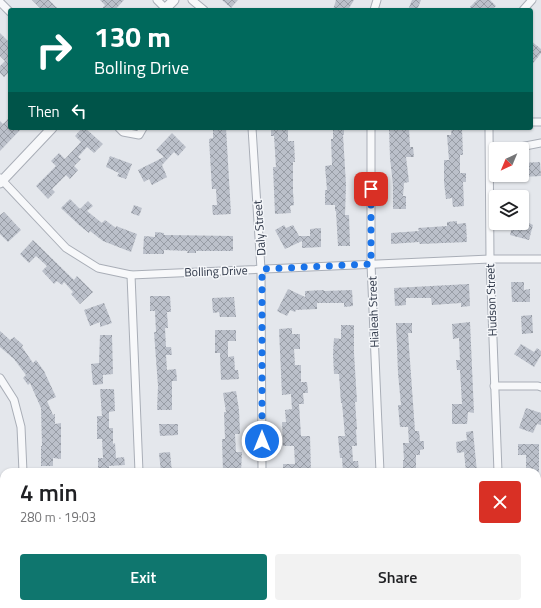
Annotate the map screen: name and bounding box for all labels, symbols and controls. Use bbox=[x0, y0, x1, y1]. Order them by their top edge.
text: 130 m bbox=[94, 15, 171, 58]
icon: right bbox=[28, 24, 80, 76]
text: Bolling Drive bbox=[94, 54, 189, 81]
text: Then bbox=[28, 100, 60, 123]
icon: left bbox=[68, 100, 90, 122]
north arrow bbox=[489, 142, 529, 182]
map controls bbox=[489, 142, 529, 230]
pin bbox=[354, 172, 388, 206]
icon: arrive bbox=[360, 178, 382, 200]
button: layers bbox=[489, 190, 529, 230]
street label: Daly Street bbox=[248, 199, 270, 257]
street label: Bolling Drive bbox=[184, 260, 248, 282]
street label: Hudson Street bbox=[480, 263, 502, 337]
street label: Hialeah Street bbox=[362, 275, 384, 348]
position arrow bbox=[241, 420, 283, 462]
text: 4 min bbox=[20, 474, 78, 510]
button: close bbox=[479, 481, 521, 523]
text: 280 m · 19:03 bbox=[20, 507, 96, 527]
button: Exit bbox=[20, 554, 267, 600]
button: Share bbox=[275, 554, 521, 600]

